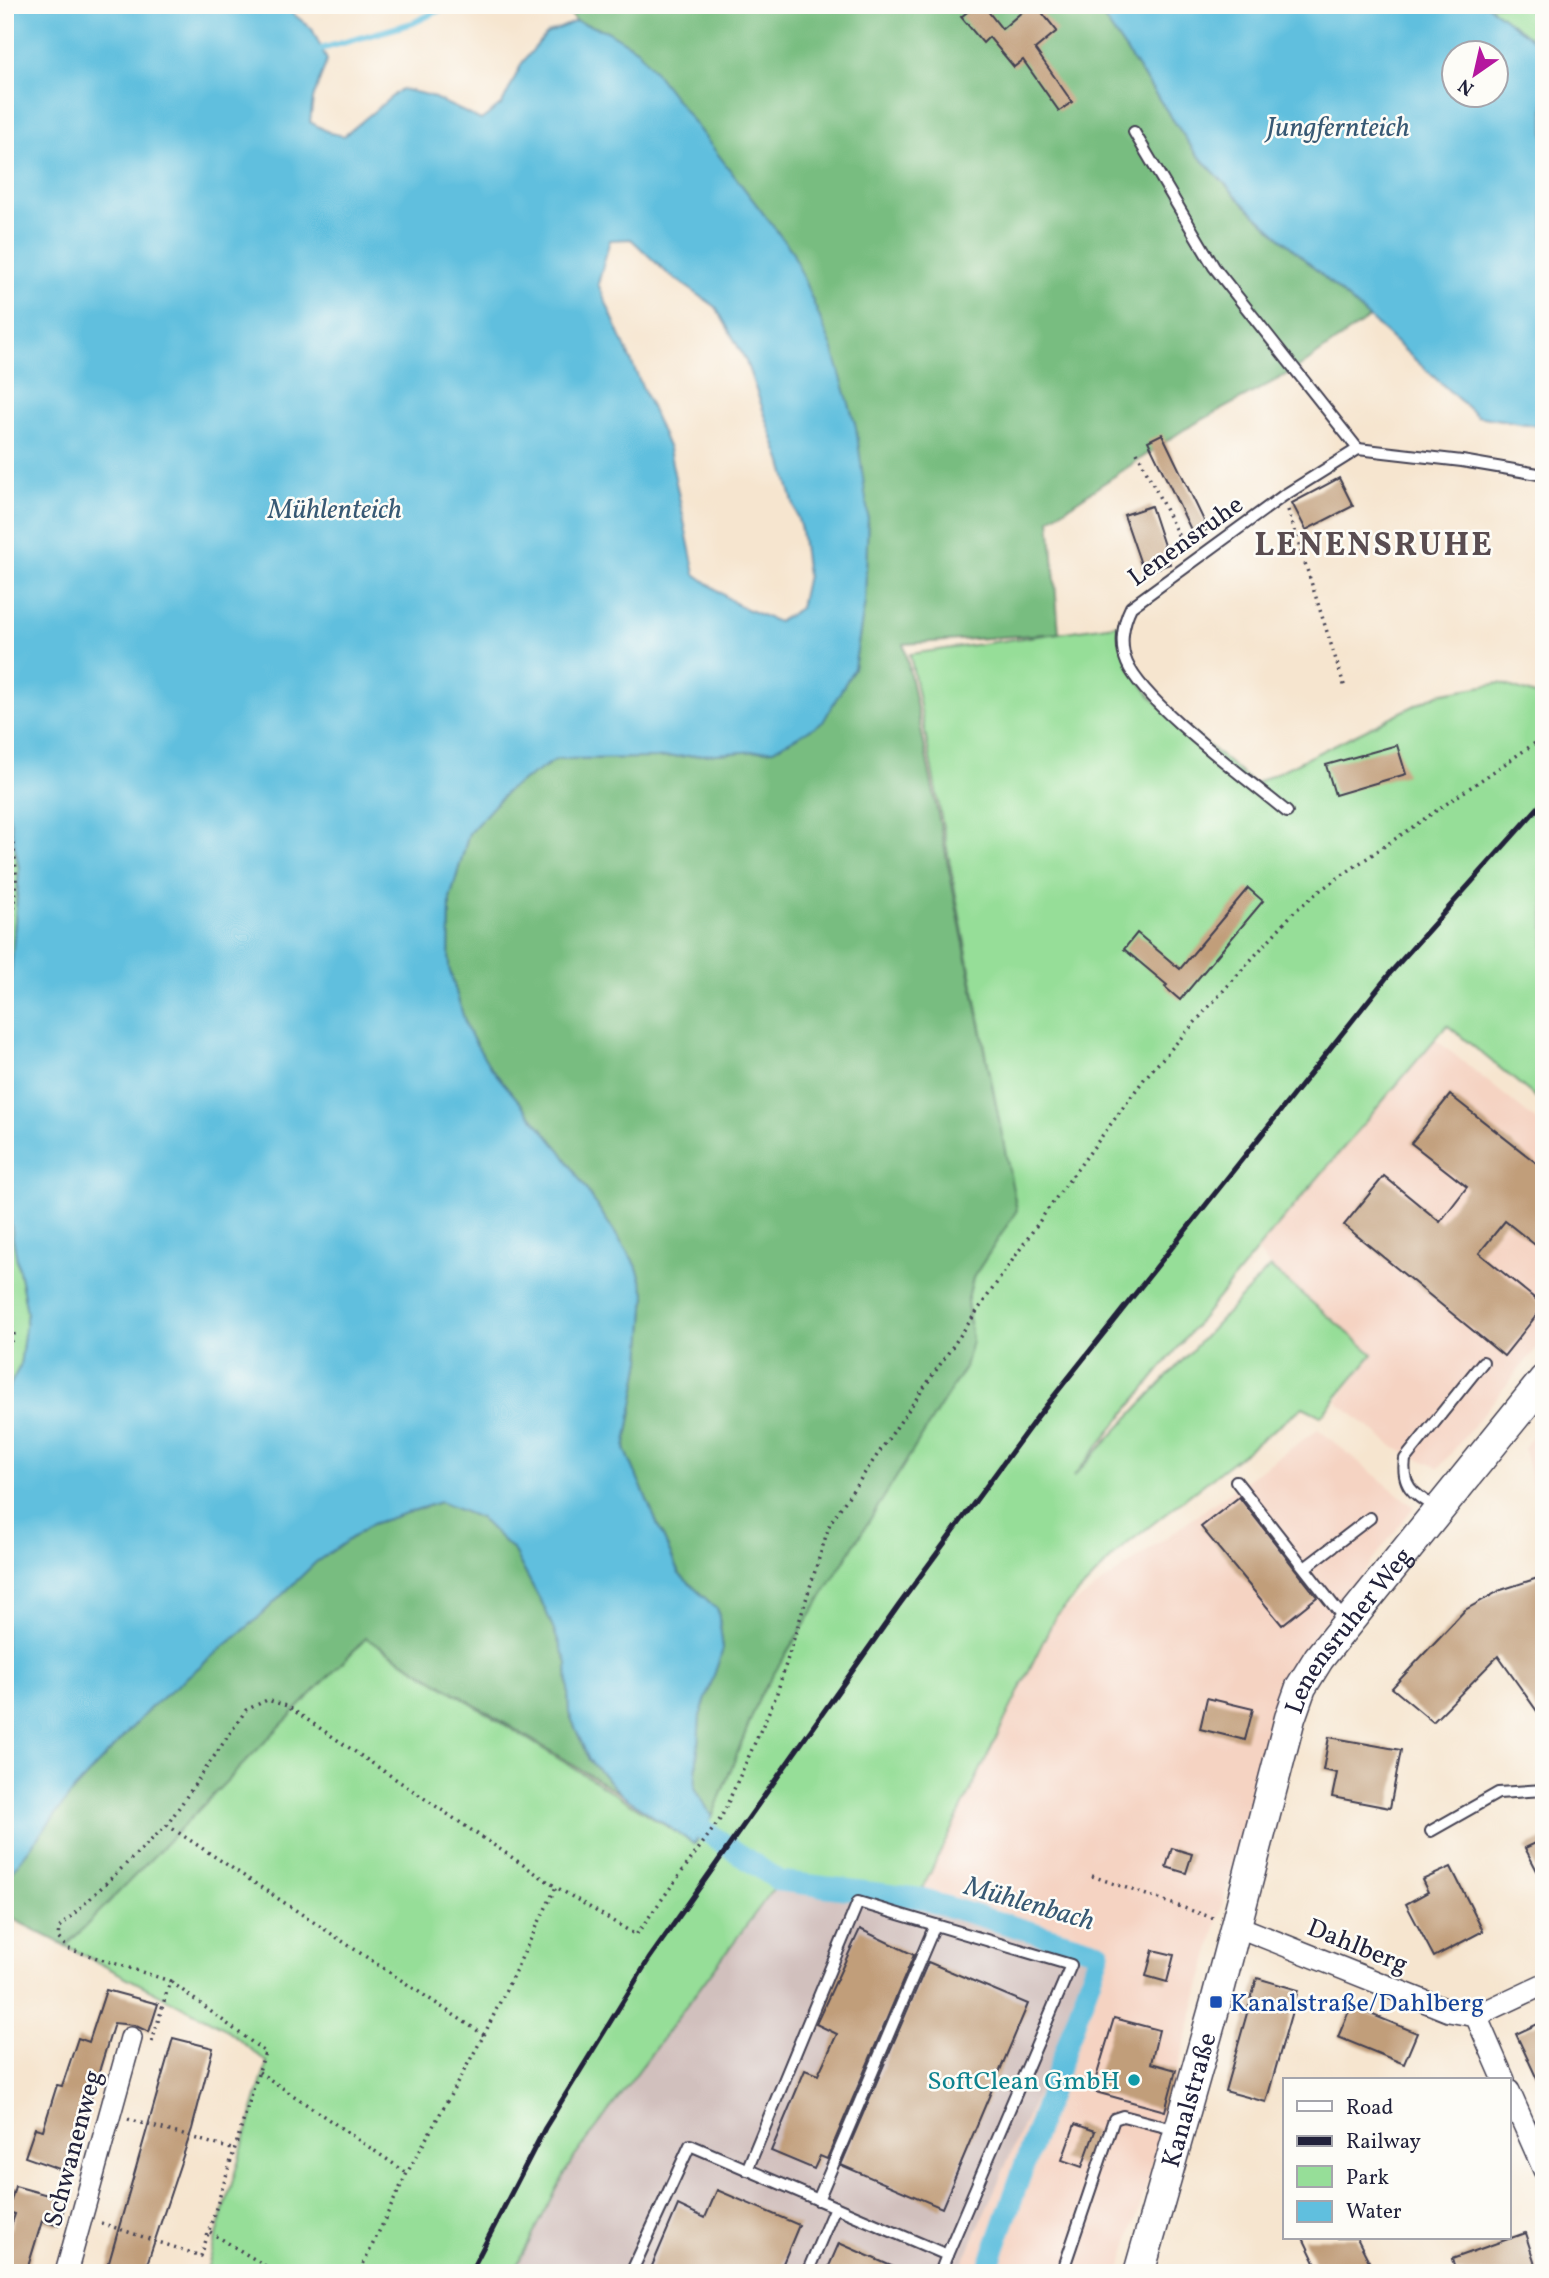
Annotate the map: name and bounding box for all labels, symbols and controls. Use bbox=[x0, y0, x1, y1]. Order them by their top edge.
north arrow bbox=[1440, 38, 1510, 108]
text: N bbox=[1453, 72, 1480, 101]
water label: Jungfernteich bbox=[1263, 109, 1410, 148]
street label: Lenensruhe bbox=[1121, 487, 1251, 596]
water label: Mühlenteich bbox=[267, 491, 402, 530]
district label: LENENSRUHE bbox=[1254, 524, 1494, 570]
street label: Lenensruher Weg bbox=[1277, 1540, 1422, 1719]
water label: Mühlenbach bbox=[959, 1867, 1099, 1942]
street label: Dahlberg bbox=[1301, 1910, 1413, 1983]
place label: Kanalstraße/Dahlberg bbox=[1230, 1986, 1484, 2022]
marker: Kanalstraße/Dahlberg bbox=[1208, 1994, 1224, 2010]
street label: Kanalstraße bbox=[1154, 2029, 1226, 2172]
place label: SoftClean GmbH bbox=[927, 2064, 1120, 2100]
street label: Schwanenweg bbox=[36, 2066, 112, 2231]
marker: SoftClean GmbH bbox=[1126, 2072, 1142, 2088]
legend bbox=[1283, 2078, 1510, 2240]
text: Road bbox=[1346, 2094, 1393, 2123]
text: Railway bbox=[1346, 2128, 1422, 2157]
text: Park bbox=[1346, 2164, 1389, 2193]
text: Water bbox=[1346, 2198, 1402, 2227]

